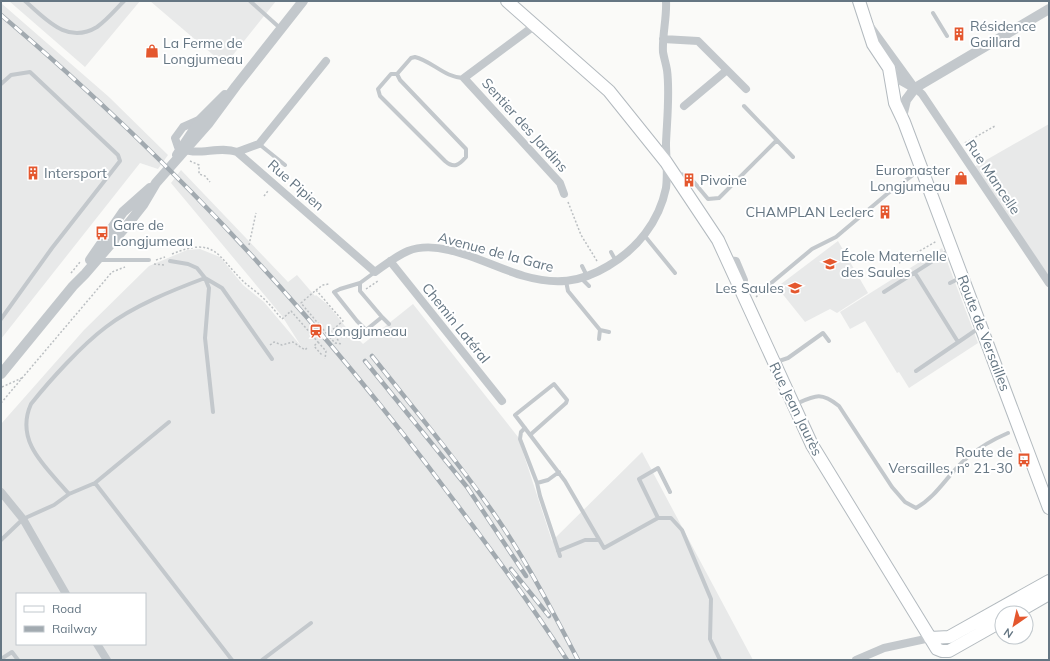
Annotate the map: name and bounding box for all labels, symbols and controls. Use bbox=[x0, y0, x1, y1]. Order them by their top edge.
place label: Résidence Gaillard bbox=[970, 17, 1036, 51]
building icon: Résidence Gaillard bbox=[951, 26, 967, 42]
place label: La Ferme de Longjumeau bbox=[163, 34, 243, 68]
shop icon: La Ferme de Longjumeau bbox=[144, 43, 160, 59]
street label: Sentier des Jardins bbox=[478, 74, 572, 176]
street label: Rue Mancelle bbox=[961, 136, 1025, 218]
street label: Rue Pipien bbox=[264, 156, 328, 214]
place label: Euromaster Longjumeau bbox=[870, 161, 951, 195]
place label: Intersport bbox=[44, 164, 107, 182]
building icon: Intersport bbox=[25, 165, 41, 181]
shop icon: Euromaster Longjumeau bbox=[953, 170, 969, 186]
place label: Pivoine bbox=[700, 171, 747, 189]
building icon: Pivoine bbox=[681, 172, 697, 188]
place label: CHAMPLAN Leclerc bbox=[746, 203, 874, 221]
building icon: CHAMPLAN Leclerc bbox=[877, 204, 893, 220]
place label: Gare de Longjumeau bbox=[113, 216, 193, 250]
bus stop icon: Gare de Longjumeau bbox=[94, 225, 110, 241]
street label: Avenue de la Gare bbox=[436, 228, 556, 276]
place label: École Maternelle des Saules bbox=[841, 247, 947, 281]
school or university icon: École Maternelle des Saules bbox=[822, 256, 838, 272]
street label: Route de Versailles bbox=[954, 272, 1014, 394]
street label: Chemin Latéral bbox=[418, 279, 494, 367]
place label: Les Saules bbox=[715, 279, 784, 297]
school or university icon: Les Saules bbox=[787, 280, 803, 296]
place label: Longjumeau bbox=[327, 322, 407, 340]
station icon: Longjumeau bbox=[308, 323, 324, 339]
street label: Rue Jean Jaurès bbox=[766, 359, 827, 459]
place label: Route de Versailles, n° 21-30 bbox=[888, 443, 1013, 477]
bus stop icon: Route de Versailles, n° 21-30 bbox=[1016, 452, 1032, 468]
legend bbox=[16, 593, 146, 645]
text: Road bbox=[52, 601, 81, 616]
north arrow bbox=[994, 605, 1034, 645]
text: Railway bbox=[52, 621, 98, 636]
text: N bbox=[1001, 625, 1016, 641]

